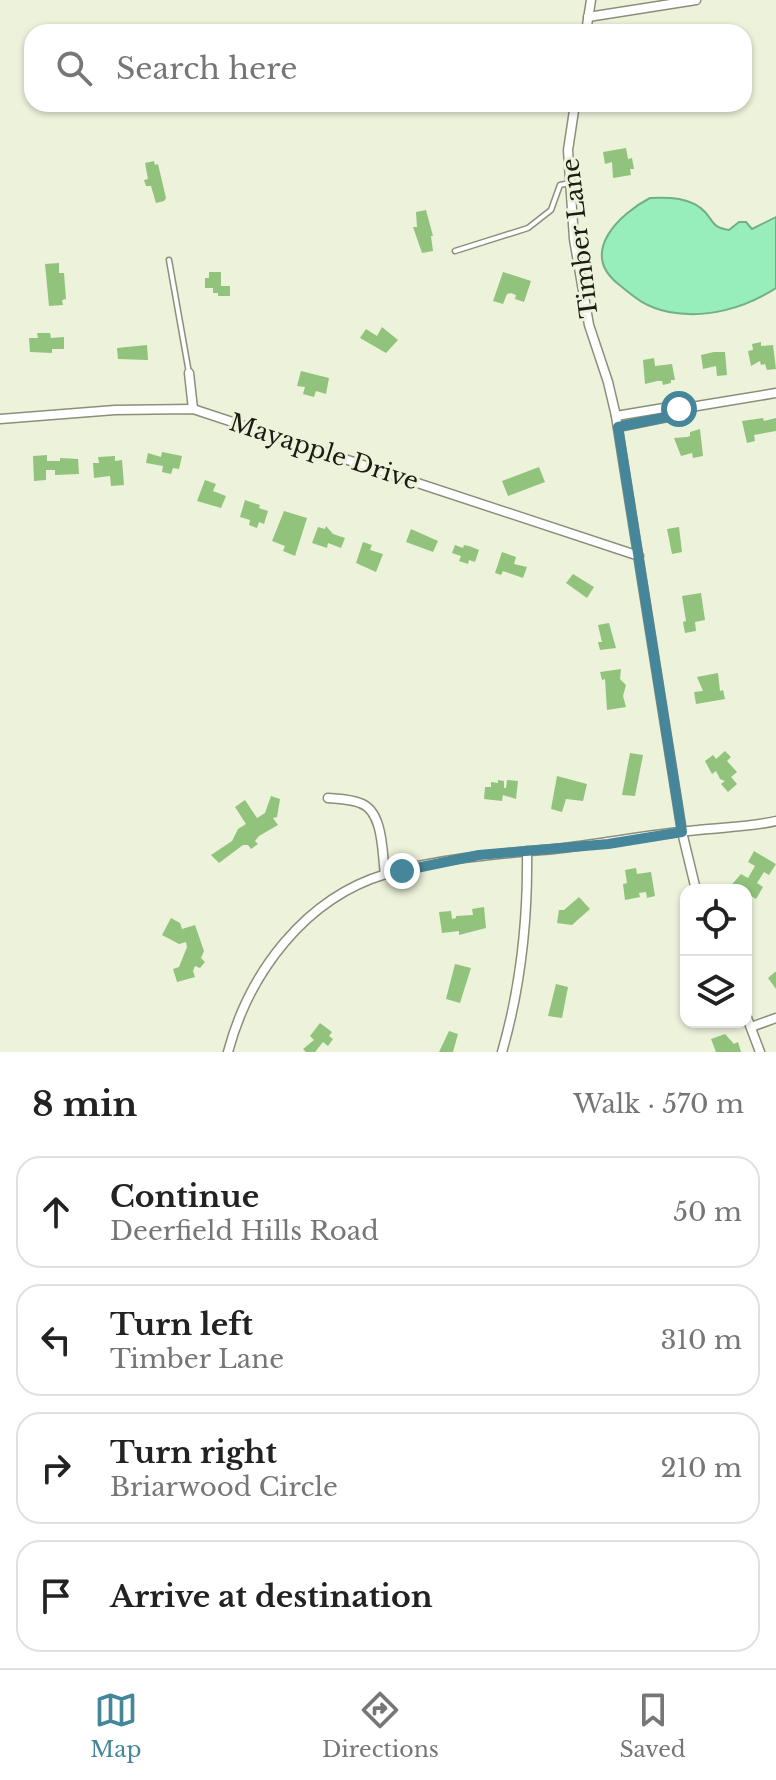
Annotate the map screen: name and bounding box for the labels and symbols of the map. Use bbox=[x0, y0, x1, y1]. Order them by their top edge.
street label: Timber Lane bbox=[555, 157, 604, 320]
route start bbox=[661, 391, 697, 427]
street label: Mayapple Drive bbox=[226, 407, 422, 496]
route end bbox=[384, 853, 420, 889]

